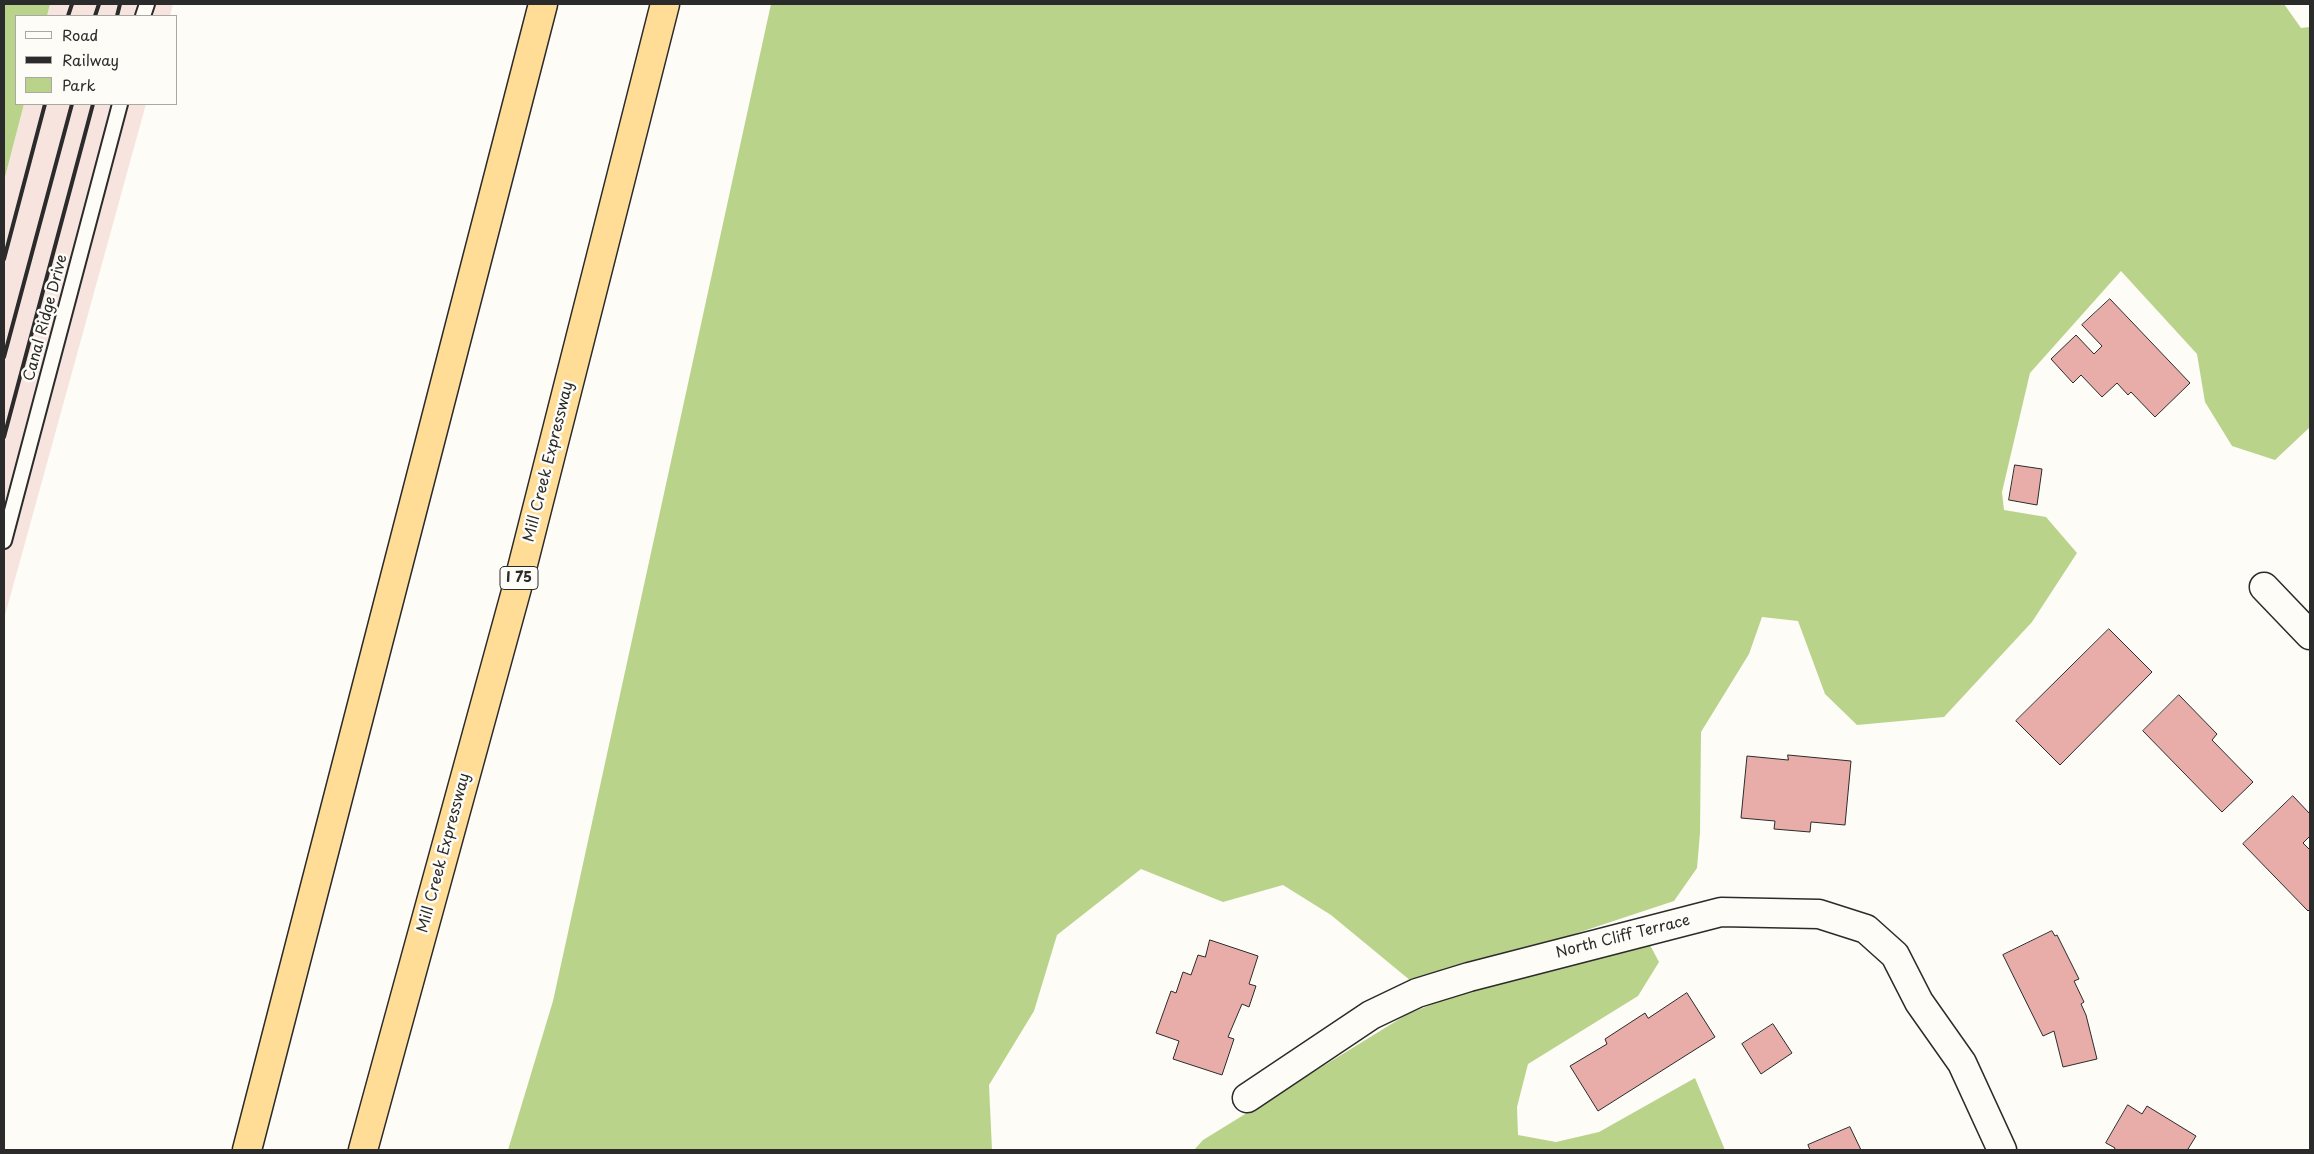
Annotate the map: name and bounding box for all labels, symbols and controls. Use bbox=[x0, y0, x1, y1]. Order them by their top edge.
legend bbox=[15, 15, 178, 105]
text: Road bbox=[62, 23, 98, 46]
text: Railway bbox=[62, 48, 119, 71]
text: Park bbox=[62, 73, 96, 96]
street label: Canal Ridge Drive bbox=[20, 253, 72, 383]
street label: Mill Creek Expressway bbox=[520, 380, 578, 544]
road number: I 75 bbox=[500, 566, 538, 590]
street label: Mill Creek Expressway bbox=[414, 771, 474, 935]
street label: North Cliff Terrace bbox=[1554, 912, 1692, 962]

